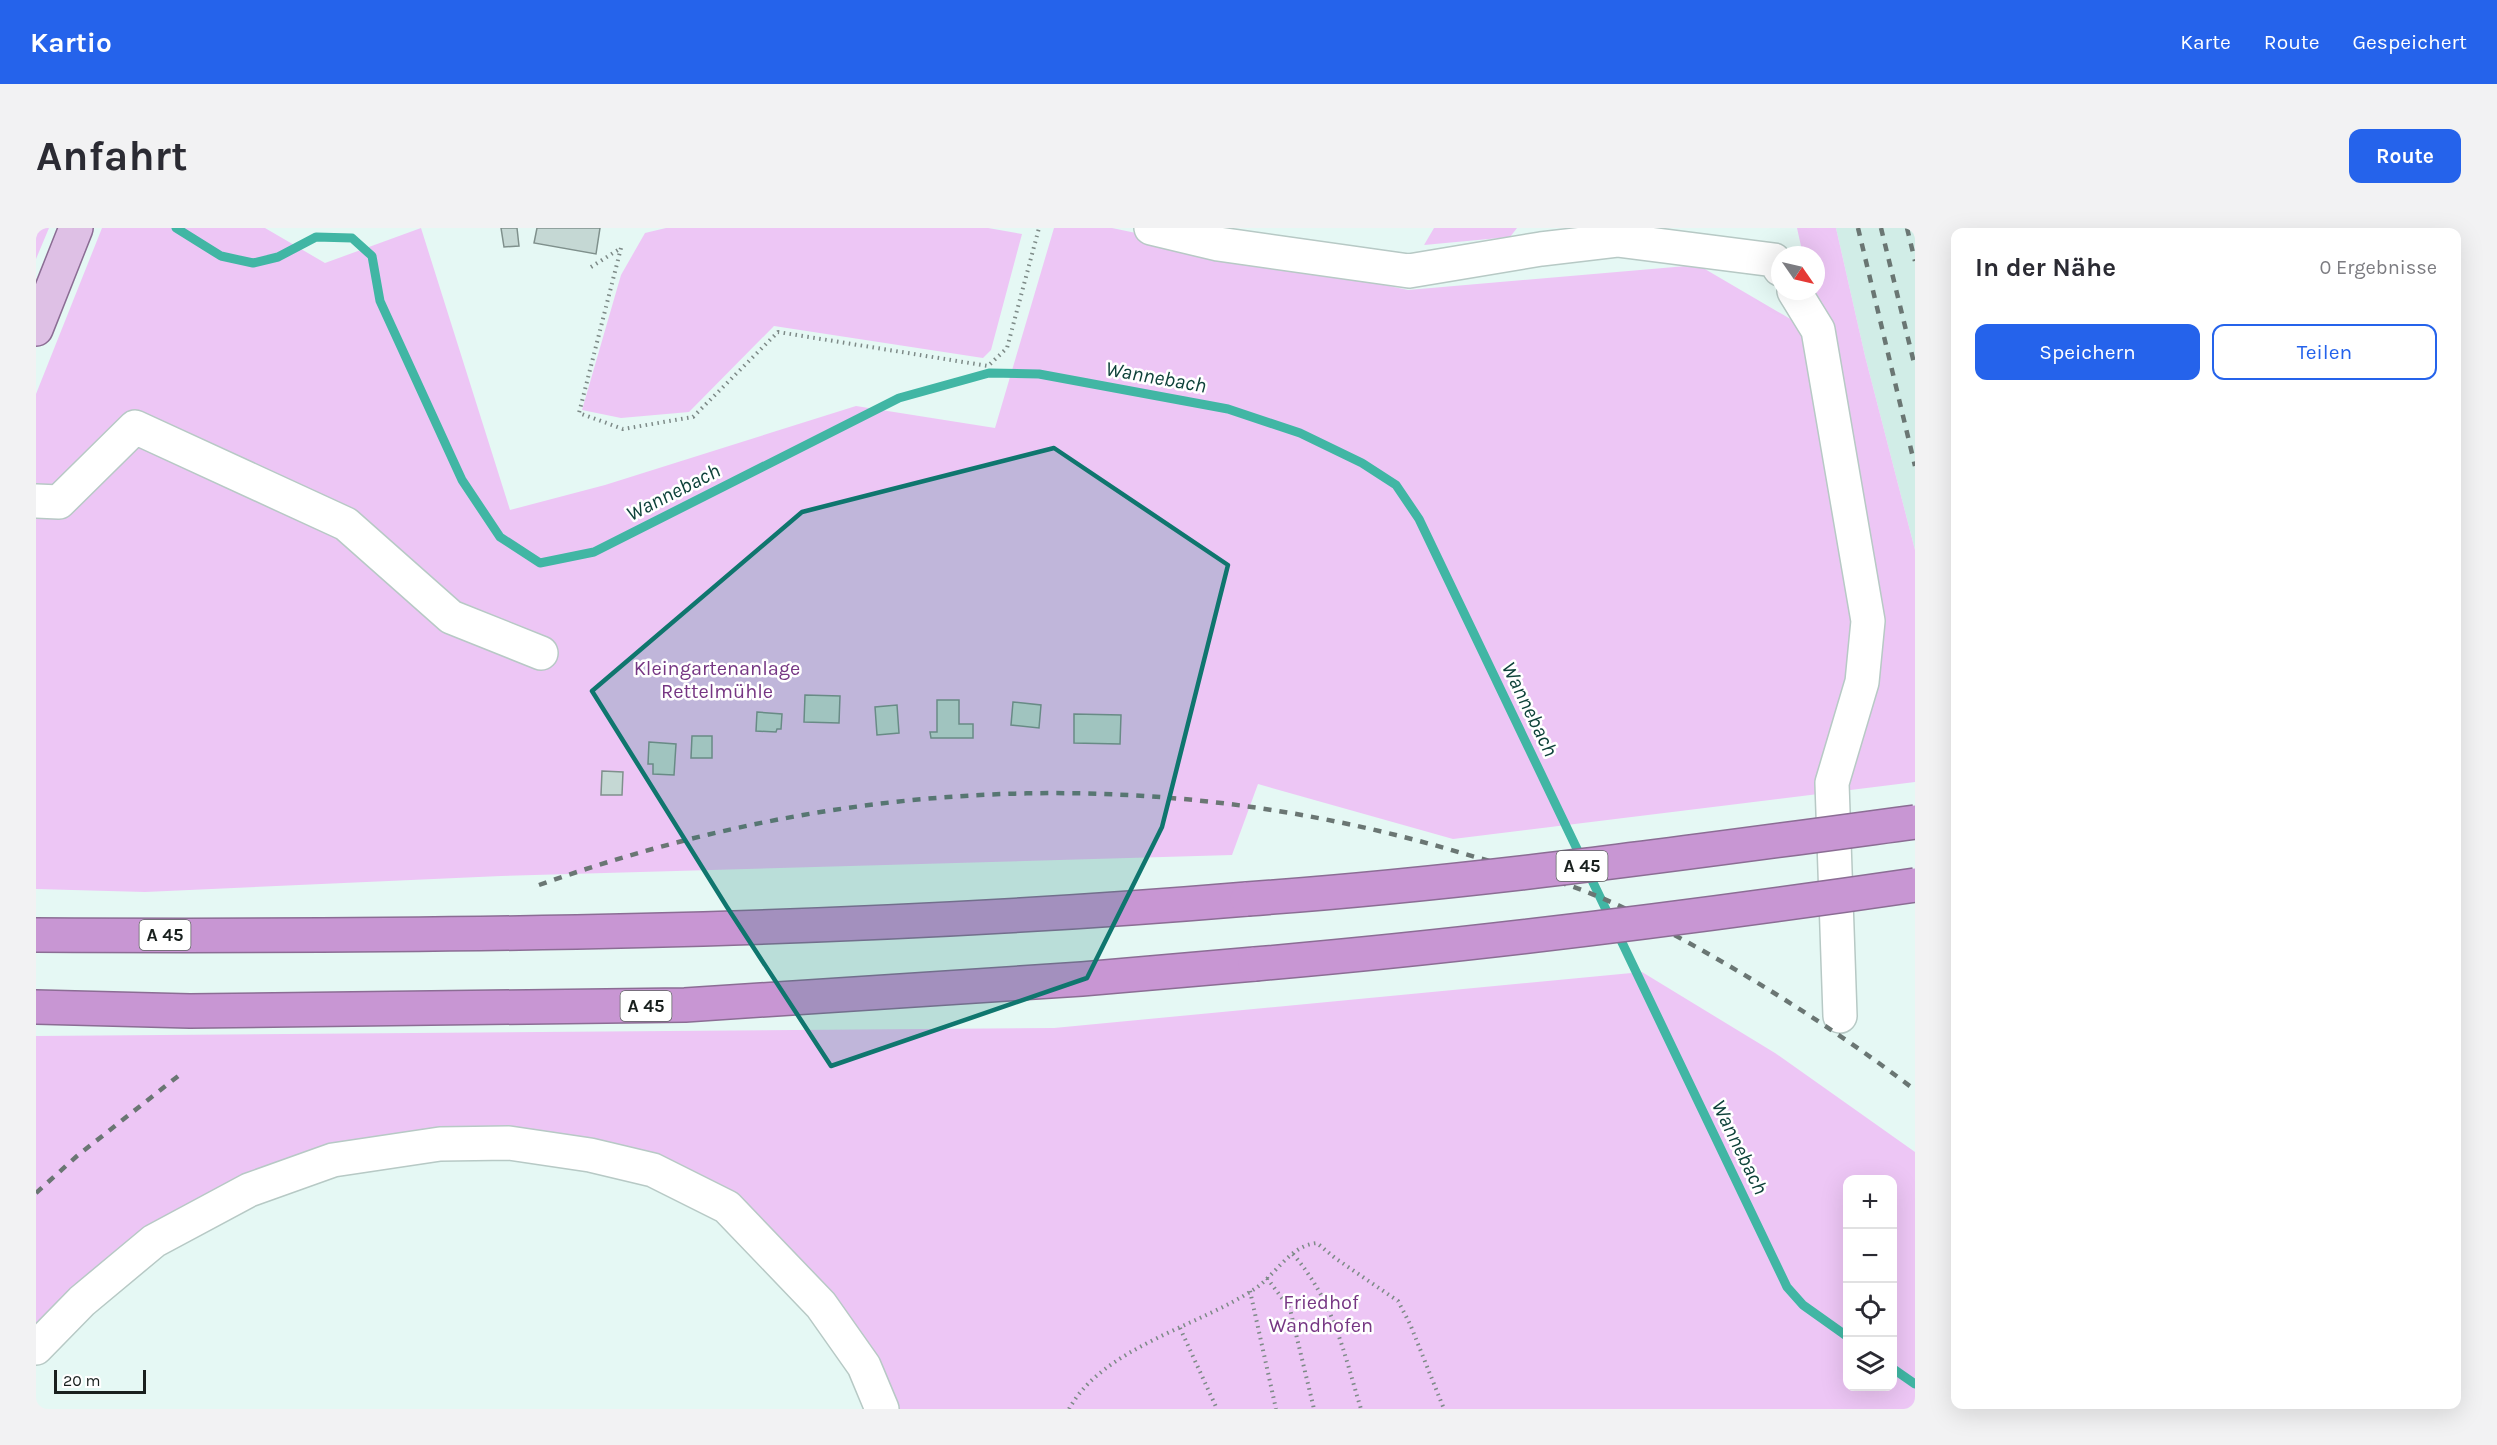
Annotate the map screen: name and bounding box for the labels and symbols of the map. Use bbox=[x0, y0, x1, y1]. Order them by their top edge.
north arrow bbox=[1771, 246, 1825, 300]
water label: Wannebach bbox=[1104, 356, 1208, 398]
water label: Wannebach bbox=[622, 458, 724, 526]
park label: Kleingartenanlage Rettelmühle bbox=[634, 657, 800, 703]
water label: Wannebach bbox=[1497, 658, 1563, 760]
road number: A 45 bbox=[1556, 851, 1608, 881]
road number: A 45 bbox=[140, 920, 190, 950]
road number: A 45 bbox=[620, 991, 672, 1021]
water label: Wannebach bbox=[1707, 1096, 1773, 1198]
park label: Friedhof Wandhofen bbox=[1269, 1291, 1373, 1337]
scale bar bbox=[54, 1367, 146, 1394]

